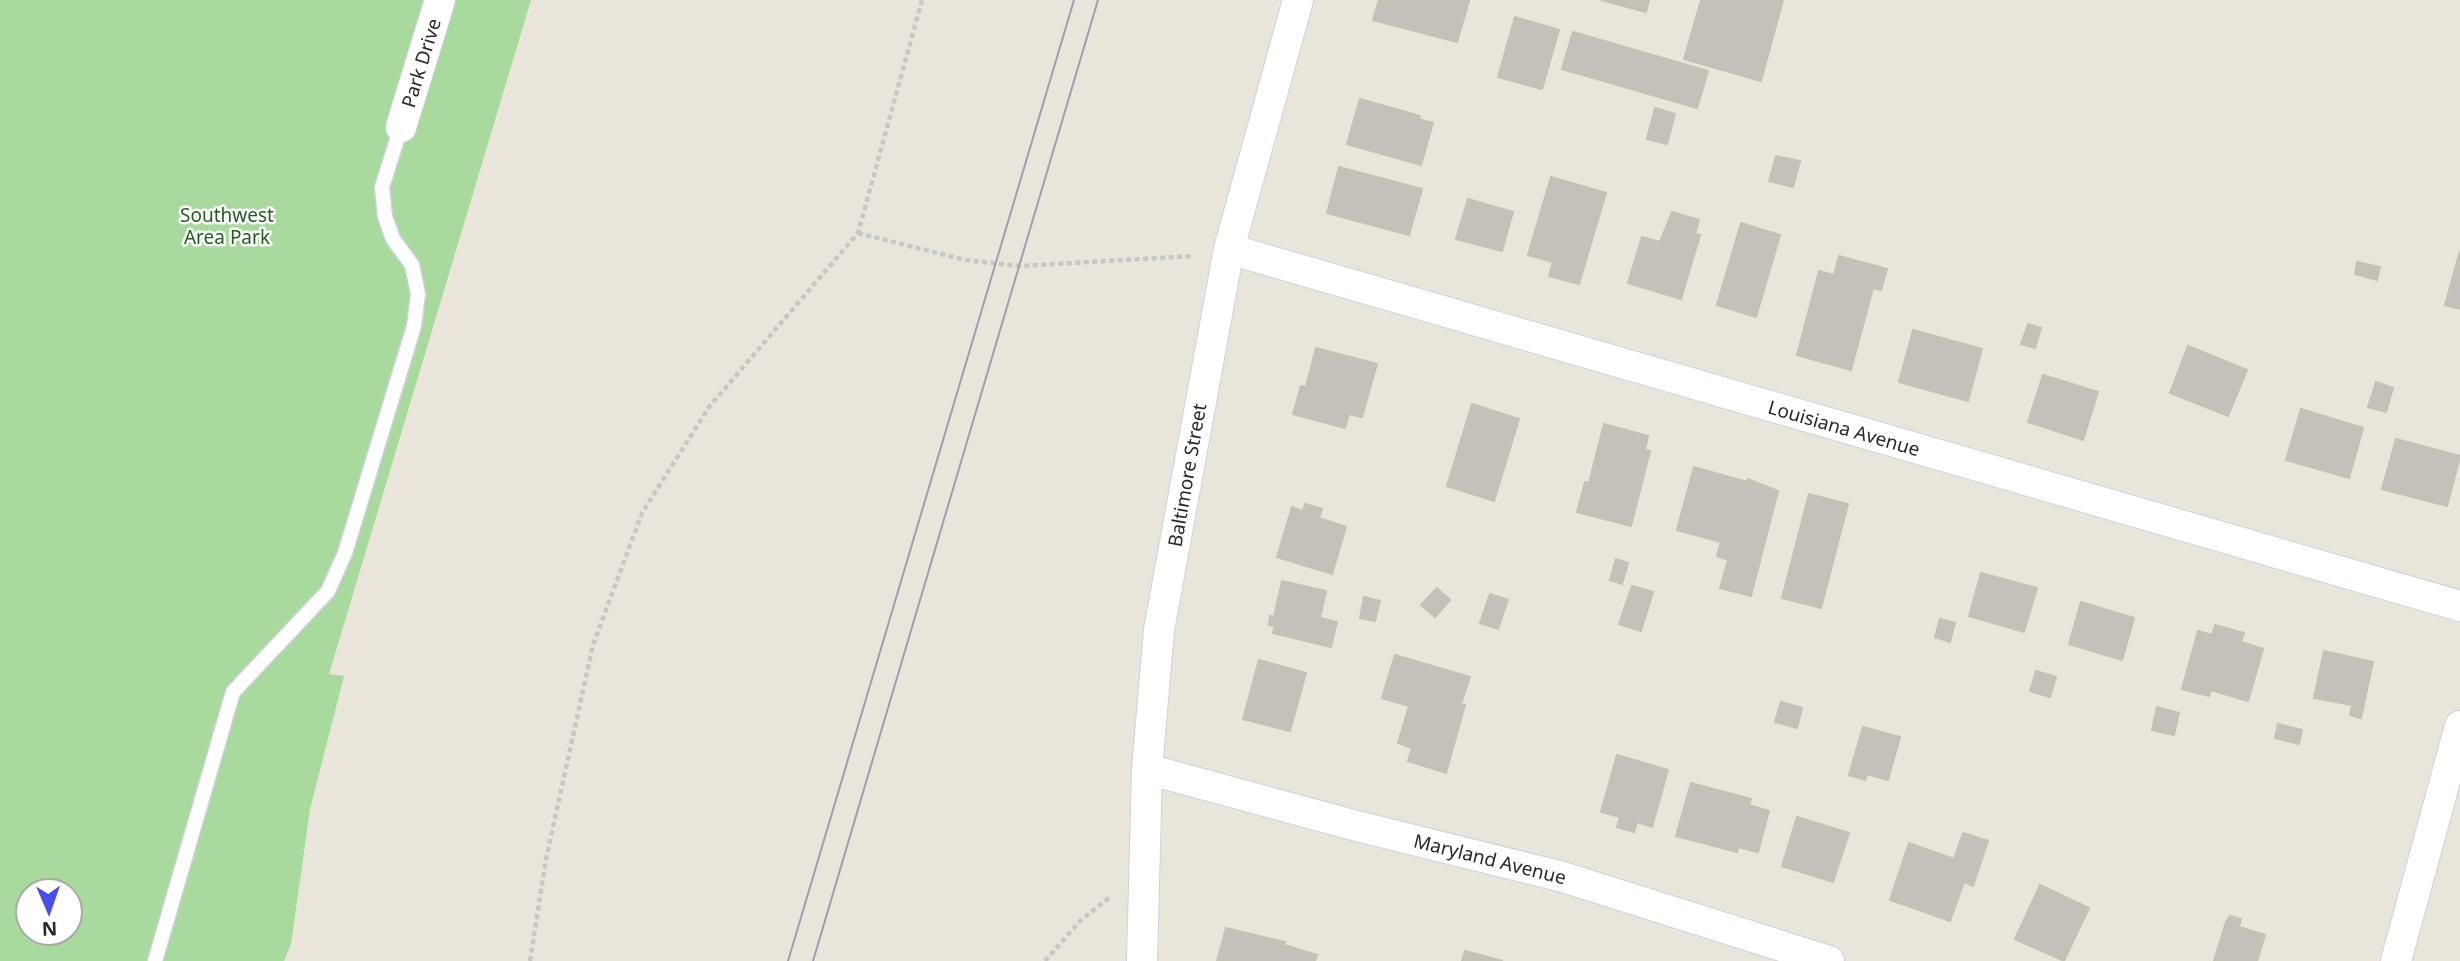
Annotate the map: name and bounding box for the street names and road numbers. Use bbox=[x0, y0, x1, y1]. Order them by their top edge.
street label: Park Drive bbox=[395, 15, 447, 111]
street label: Louisiana Avenue bbox=[1765, 394, 1923, 462]
street label: Baltimore Street bbox=[1162, 401, 1212, 549]
street label: Maryland Avenue bbox=[1411, 828, 1569, 890]

